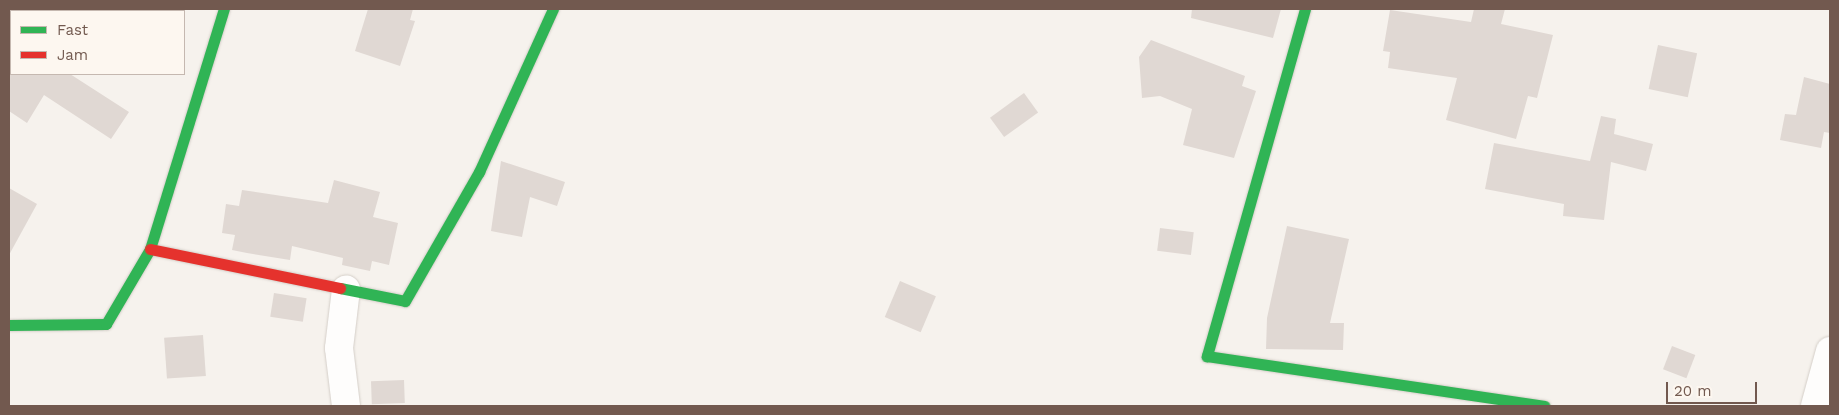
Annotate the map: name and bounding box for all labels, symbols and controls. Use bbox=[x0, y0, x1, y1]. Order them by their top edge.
legend bbox=[10, 10, 185, 75]
text: Fast bbox=[57, 21, 88, 39]
text: Jam bbox=[57, 46, 88, 64]
scale bar bbox=[1669, 372, 1760, 404]
text: 20 m bbox=[1674, 382, 1712, 400]

